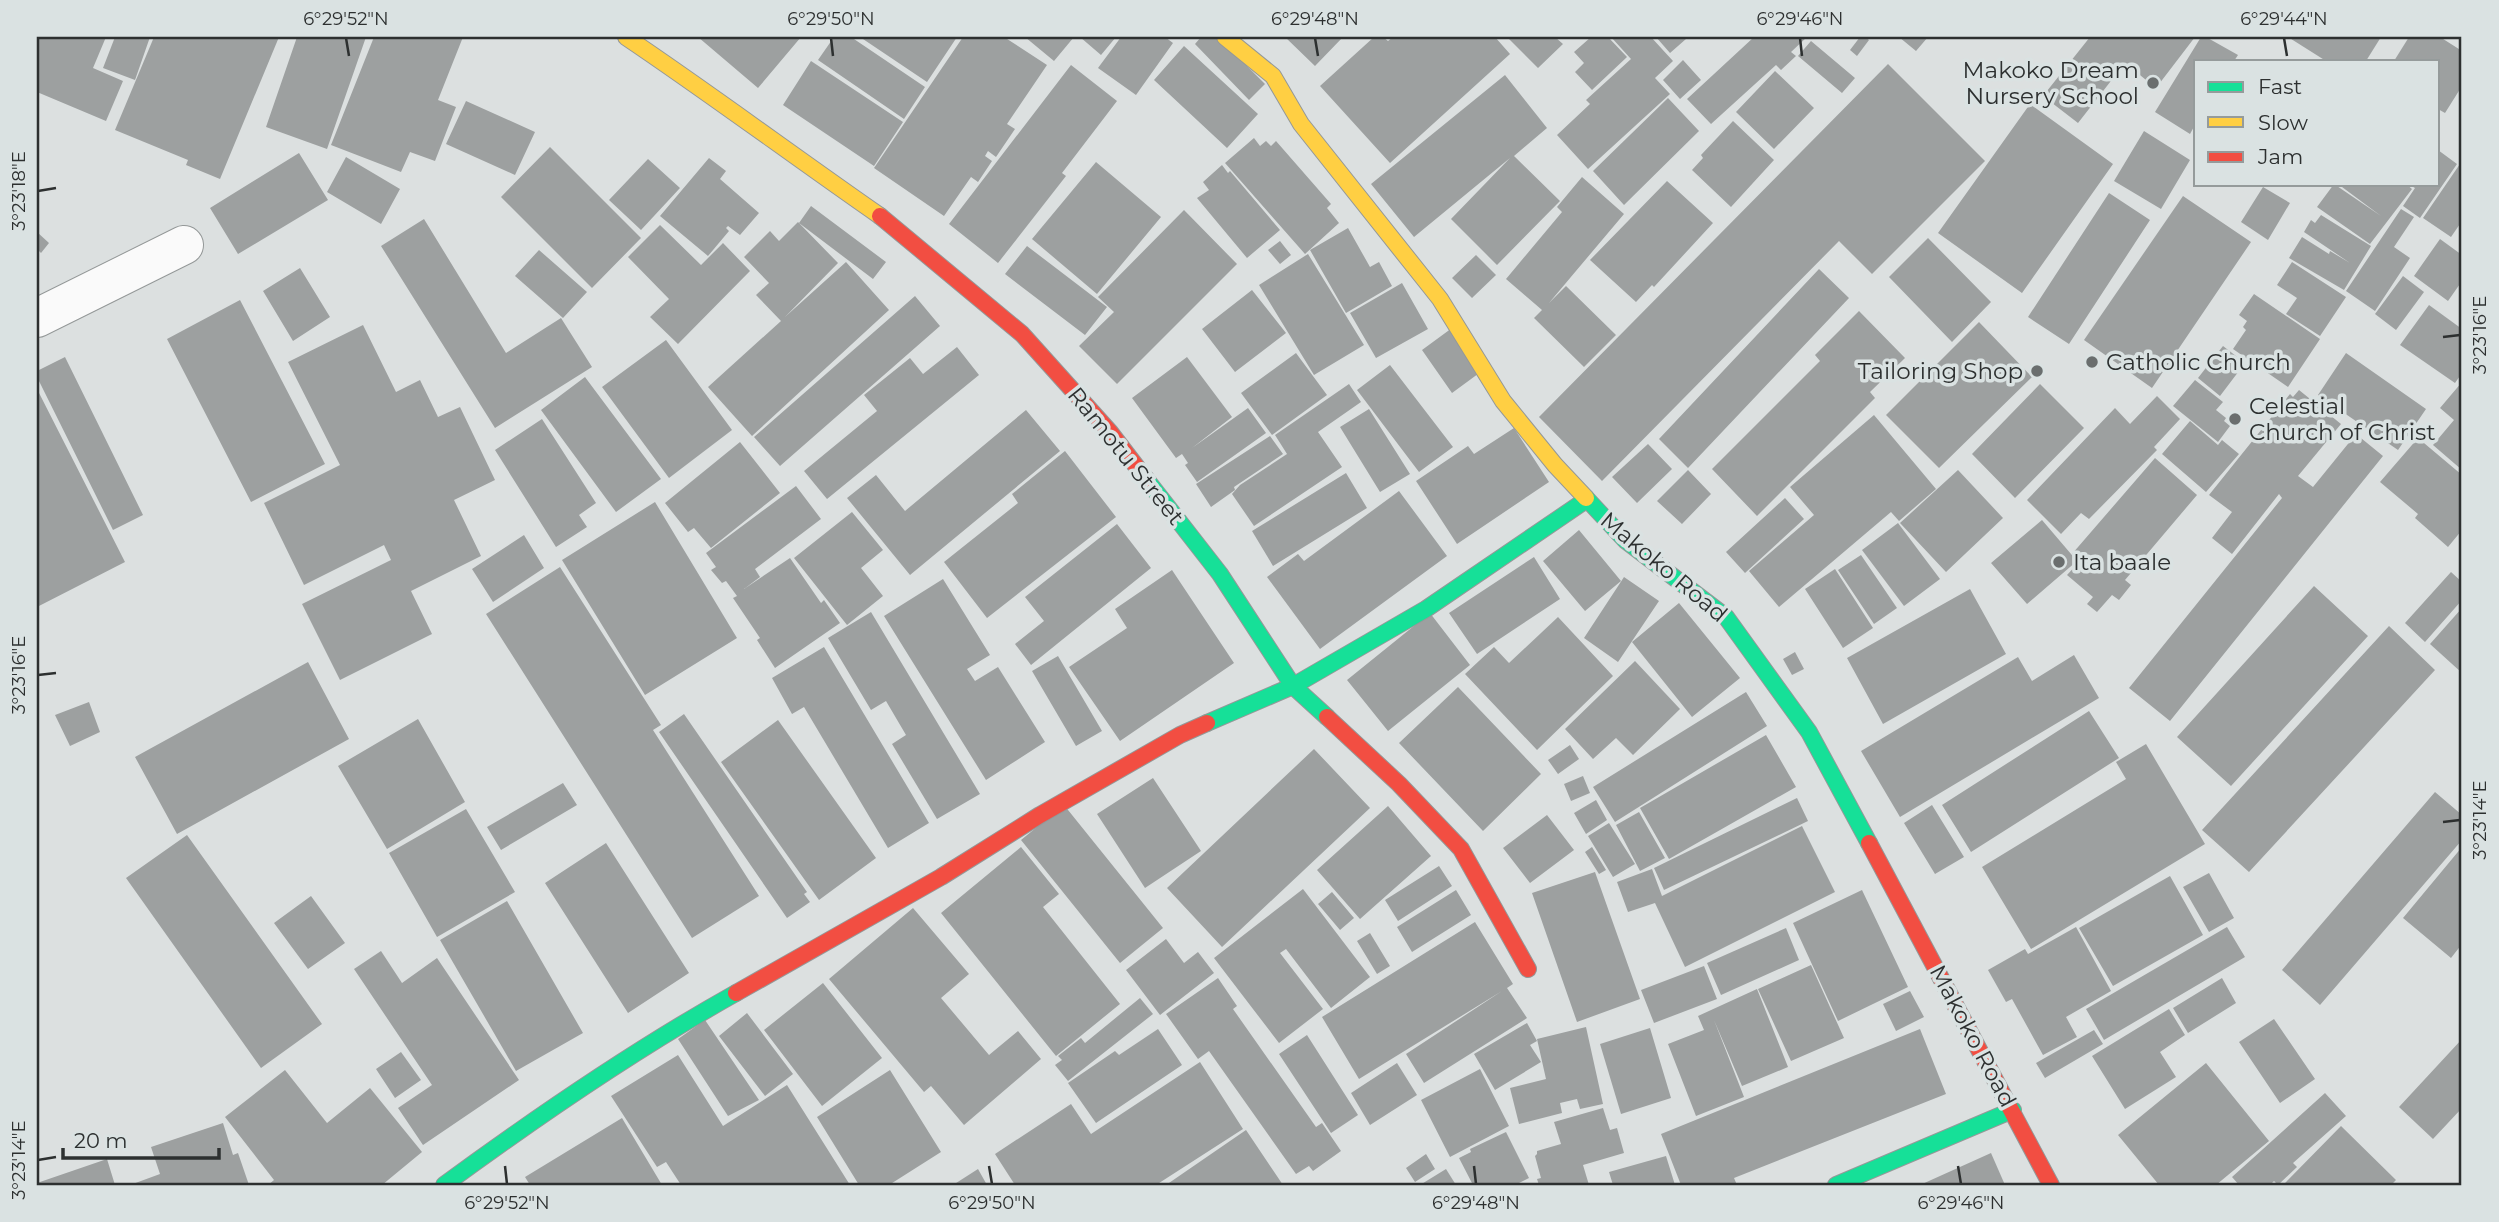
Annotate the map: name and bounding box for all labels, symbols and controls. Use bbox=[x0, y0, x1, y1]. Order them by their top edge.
text: 6°29'52"N bbox=[303, 8, 389, 30]
text: 6°29'50"N bbox=[787, 8, 875, 30]
text: 6°29'48"N bbox=[1271, 8, 1359, 30]
text: 6°29'46"N bbox=[1757, 8, 1843, 30]
text: 6°29'44"N bbox=[2240, 8, 2328, 30]
place label: Makoko Dream Nursery School bbox=[1963, 56, 2139, 110]
legend bbox=[2194, 60, 2440, 186]
text: Fast bbox=[2258, 74, 2302, 99]
marker: Makoko Dream Nursery School bbox=[2145, 75, 2161, 91]
text: Slow bbox=[2258, 110, 2308, 135]
text: Jam bbox=[2257, 144, 2303, 169]
text: 3°23'18"E bbox=[8, 151, 30, 231]
text: 3°23'16"E bbox=[2469, 296, 2491, 374]
place label: Catholic Church bbox=[2106, 348, 2291, 376]
marker: Catholic Church bbox=[2084, 354, 2100, 370]
place label: Tailoring Shop bbox=[1858, 357, 2023, 385]
marker: Tailoring Shop bbox=[2029, 363, 2045, 379]
street label: Ramotu Street bbox=[1062, 381, 1190, 531]
place label: Celestial Church of Christ bbox=[2249, 392, 2435, 446]
marker: Celestial Church of Christ bbox=[2227, 411, 2243, 427]
street label: Makoko Road bbox=[1595, 506, 1733, 628]
place label: Ita baale bbox=[2073, 548, 2171, 576]
marker: Ita baale bbox=[2051, 554, 2067, 570]
text: 3°23'16"E bbox=[8, 636, 30, 714]
text: 3°23'14"E bbox=[2469, 780, 2491, 860]
street label: Makoko Road bbox=[1924, 960, 2022, 1112]
scale bar bbox=[63, 1117, 219, 1161]
text: 3°23'14"E bbox=[8, 1120, 30, 1200]
text: 20 m bbox=[74, 1128, 128, 1153]
text: 6°29'52"N bbox=[464, 1192, 550, 1214]
text: 6°29'50"N bbox=[948, 1192, 1036, 1214]
text: 6°29'48"N bbox=[1432, 1192, 1520, 1214]
text: 6°29'46"N bbox=[1918, 1192, 2004, 1214]

